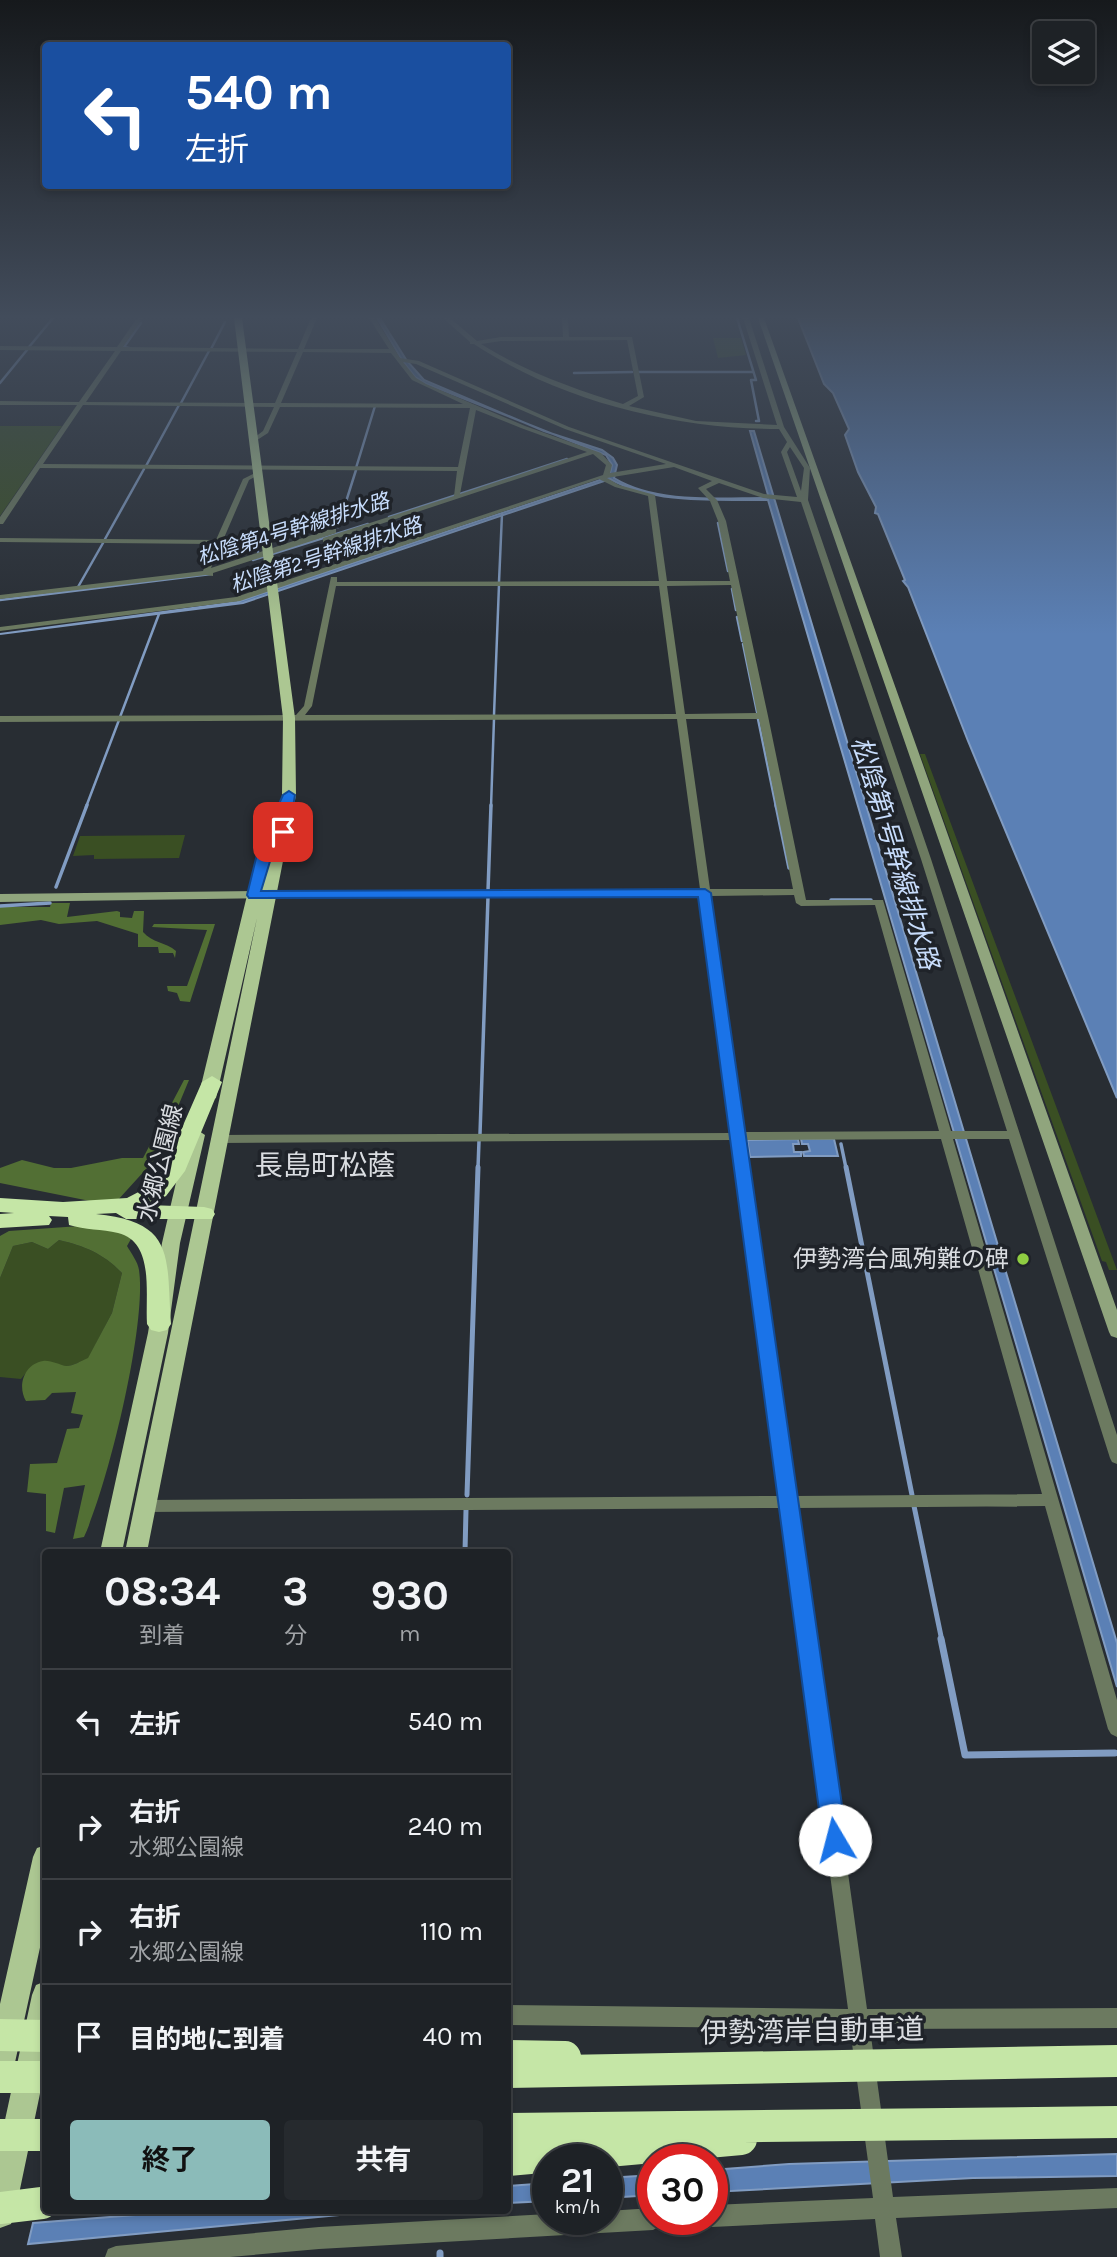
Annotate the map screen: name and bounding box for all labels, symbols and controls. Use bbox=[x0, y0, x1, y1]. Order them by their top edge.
map controls bbox=[1032, 21, 1095, 84]
button: layers bbox=[1032, 21, 1095, 84]
text: 540 m bbox=[185, 64, 333, 121]
icon: left bbox=[70, 70, 161, 161]
text: 左折 bbox=[185, 131, 249, 168]
water label: 松陰第4号幹線排水路 bbox=[194, 488, 394, 570]
water label: 松陰第2号幹線排水路 bbox=[227, 512, 427, 597]
water label: 松陰第1号幹線排水路 bbox=[845, 733, 946, 975]
pin bbox=[253, 802, 313, 862]
icon: arrive bbox=[264, 813, 302, 851]
street label: 水郷公園線 bbox=[132, 1101, 188, 1225]
district label: 長島町松蔭 bbox=[255, 1149, 395, 1182]
place label: 伊勢湾台風殉難の碑 bbox=[793, 1245, 1009, 1273]
marker: 伊勢湾台風殉難の碑 bbox=[1015, 1251, 1031, 1267]
text: 08:34 bbox=[104, 1566, 220, 1616]
text: 3 bbox=[282, 1566, 308, 1616]
text: 930 bbox=[371, 1570, 449, 1620]
text: m bbox=[399, 1620, 420, 1647]
text: 到着 bbox=[139, 1622, 185, 1649]
text: 分 bbox=[284, 1622, 307, 1649]
icon: left bbox=[70, 1703, 108, 1741]
text: 540 m bbox=[408, 1706, 483, 1737]
text: 左折 bbox=[129, 1709, 181, 1740]
text: 右折 bbox=[129, 1797, 181, 1828]
position arrow bbox=[798, 1803, 872, 1877]
icon: right bbox=[70, 1808, 108, 1846]
text: 240 m bbox=[407, 1811, 483, 1842]
text: 水郷公園線 bbox=[129, 1834, 244, 1861]
text: 右折 bbox=[129, 1902, 181, 1933]
icon: right bbox=[70, 1913, 108, 1951]
text: 110 m bbox=[420, 1916, 483, 1947]
text: 水郷公園線 bbox=[129, 1939, 244, 1966]
street label: 伊勢湾岸自動車道 bbox=[700, 2013, 924, 2049]
icon: arrive bbox=[70, 2018, 108, 2056]
text: 40 m bbox=[423, 2021, 483, 2052]
text: 目的地に到着 bbox=[129, 2024, 285, 2055]
button: 終了 bbox=[70, 2120, 270, 2200]
button: 共有 bbox=[284, 2120, 483, 2200]
speed limit sign: 30 bbox=[637, 2144, 728, 2235]
text: 21 bbox=[561, 2160, 594, 2201]
text: km/h bbox=[555, 2196, 600, 2218]

